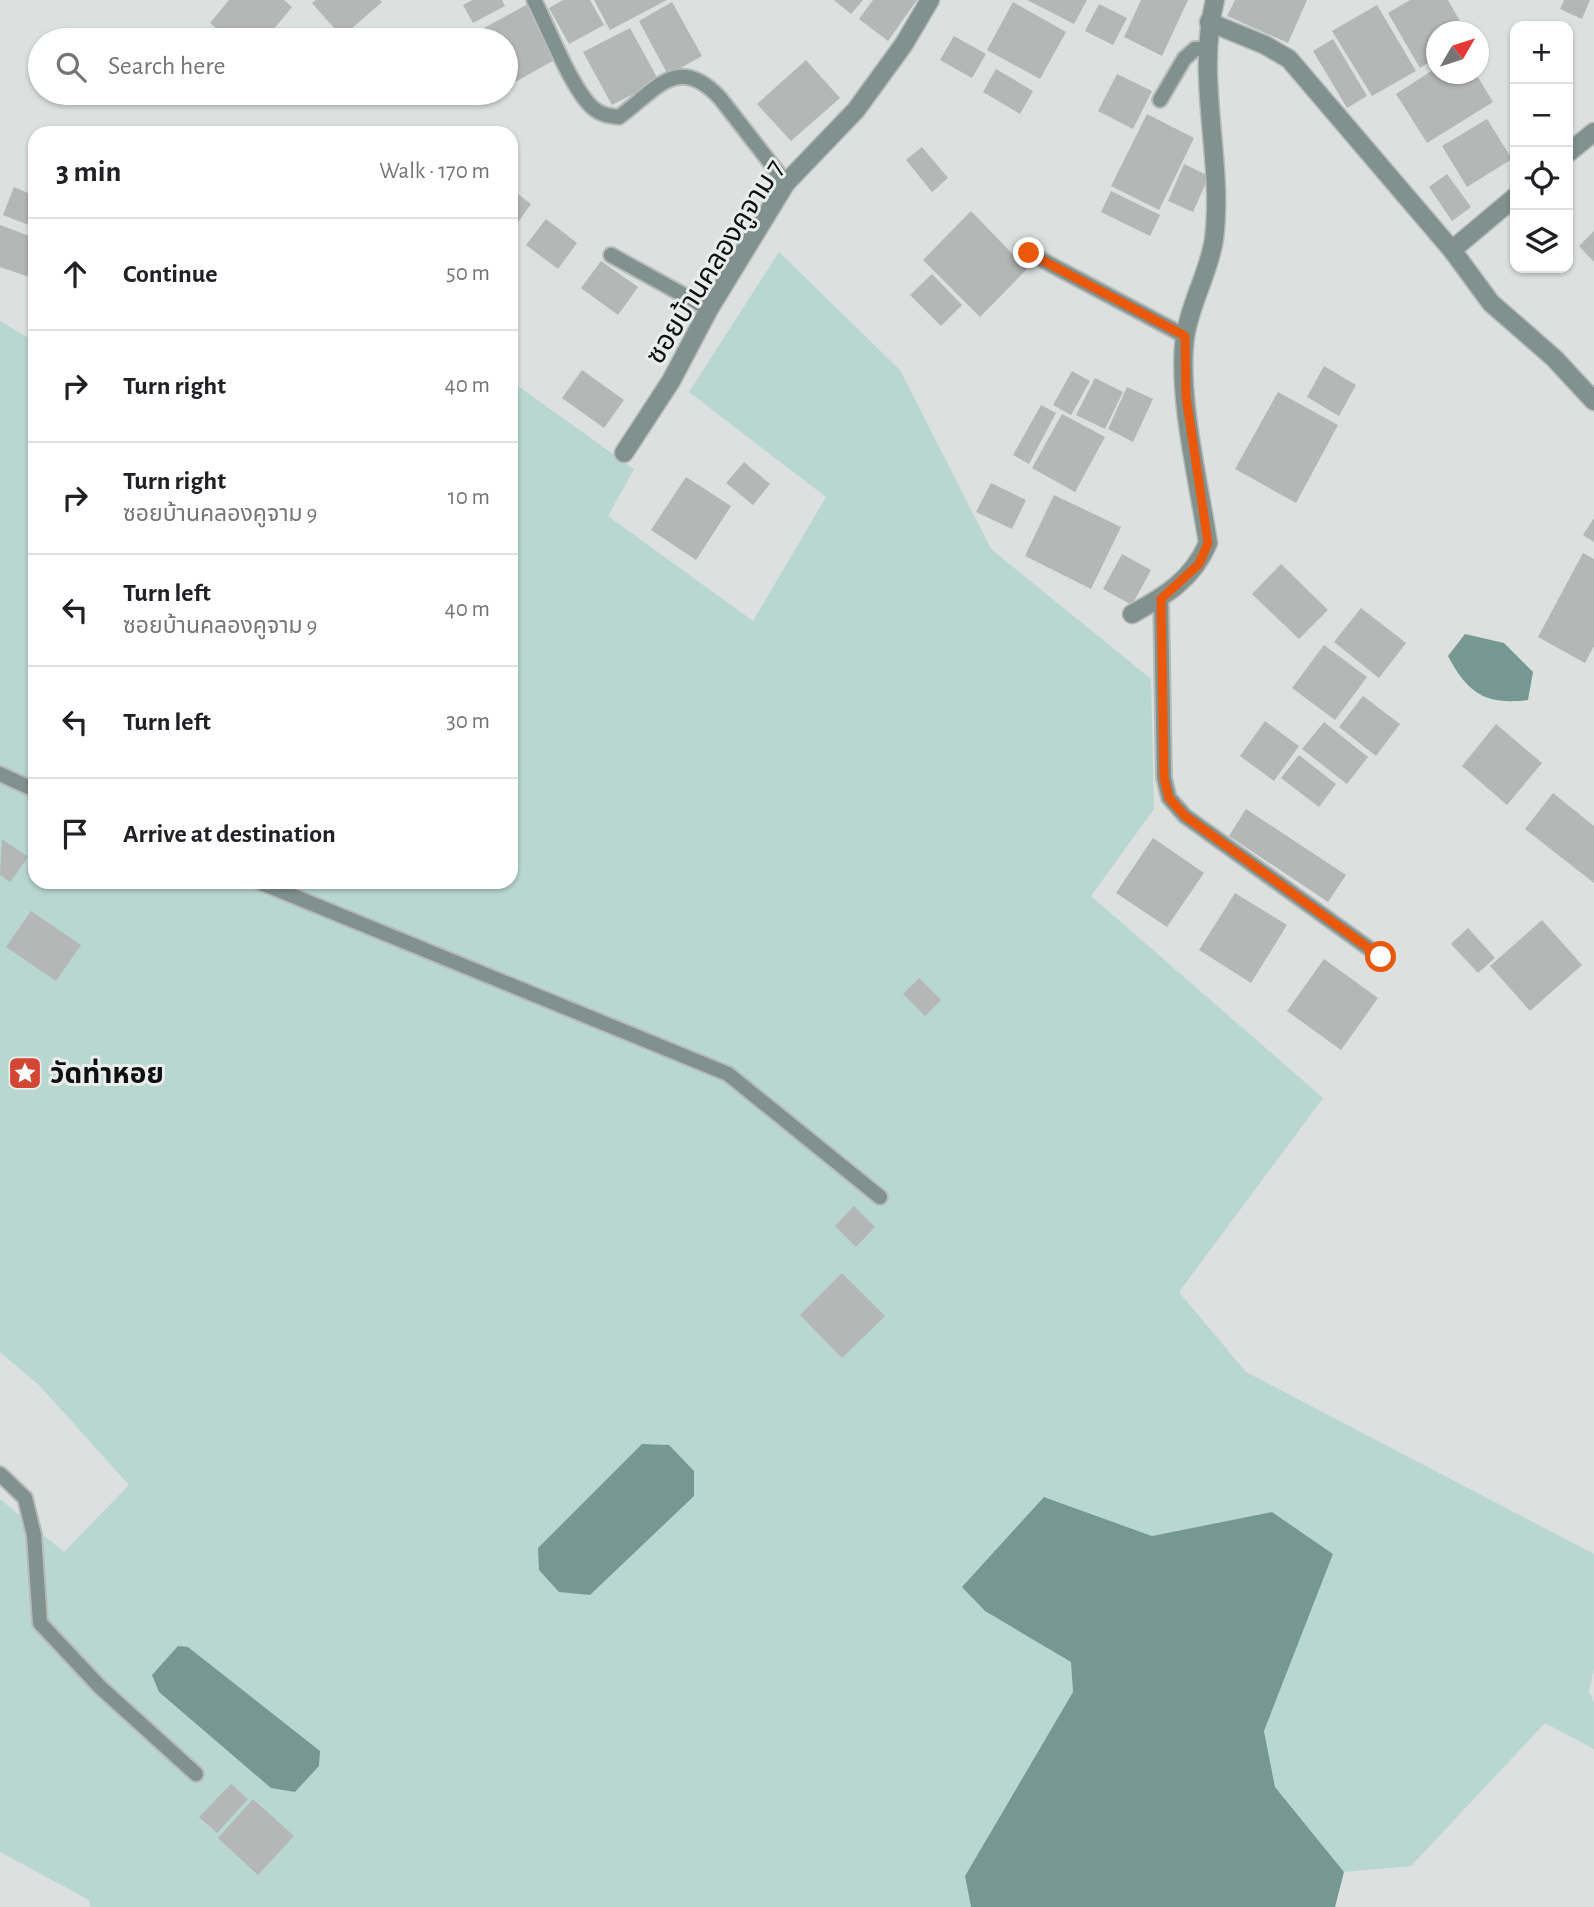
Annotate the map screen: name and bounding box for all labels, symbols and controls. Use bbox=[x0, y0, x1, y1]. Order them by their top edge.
north arrow bbox=[1426, 21, 1489, 84]
map controls bbox=[1510, 21, 1573, 273]
button: + bbox=[1510, 21, 1573, 84]
search box bbox=[28, 28, 518, 105]
icon: search bbox=[52, 48, 90, 86]
text: Search here bbox=[108, 53, 226, 79]
button: − bbox=[1510, 84, 1573, 147]
button: locate bbox=[1510, 147, 1573, 210]
street label: ซอยบ้านคลองคูจาม 7 bbox=[640, 154, 792, 370]
text: 3 min bbox=[56, 157, 121, 187]
text: Walk · 170 m bbox=[379, 160, 490, 183]
button: layers bbox=[1510, 210, 1573, 273]
route end bbox=[1013, 237, 1044, 268]
icon: ahead bbox=[56, 255, 94, 293]
text: Continue bbox=[123, 261, 218, 287]
text: 50 m bbox=[446, 262, 490, 285]
icon: right bbox=[56, 367, 94, 405]
text: Turn right bbox=[123, 373, 226, 399]
text: 40 m bbox=[445, 374, 490, 397]
text: Turn right bbox=[123, 468, 226, 494]
icon: right bbox=[56, 479, 94, 517]
text: 10 m bbox=[448, 486, 490, 509]
text: ซอยบ้านคลองคูจาม 9 bbox=[123, 503, 317, 526]
text: Turn left bbox=[123, 580, 211, 606]
icon: left bbox=[56, 591, 94, 629]
text: 40 m bbox=[445, 598, 490, 621]
text: ซอยบ้านคลองคูจาม 9 bbox=[123, 615, 317, 638]
icon: left bbox=[56, 703, 94, 741]
text: Turn left bbox=[123, 709, 211, 735]
text: 30 m bbox=[446, 710, 490, 733]
icon: arrive bbox=[56, 815, 94, 853]
text: Arrive at destination bbox=[123, 821, 336, 847]
route start bbox=[1365, 941, 1396, 972]
place icon: วัดท่าหอย bbox=[6, 1054, 44, 1092]
place label: วัดท่าหอย bbox=[50, 1058, 164, 1089]

